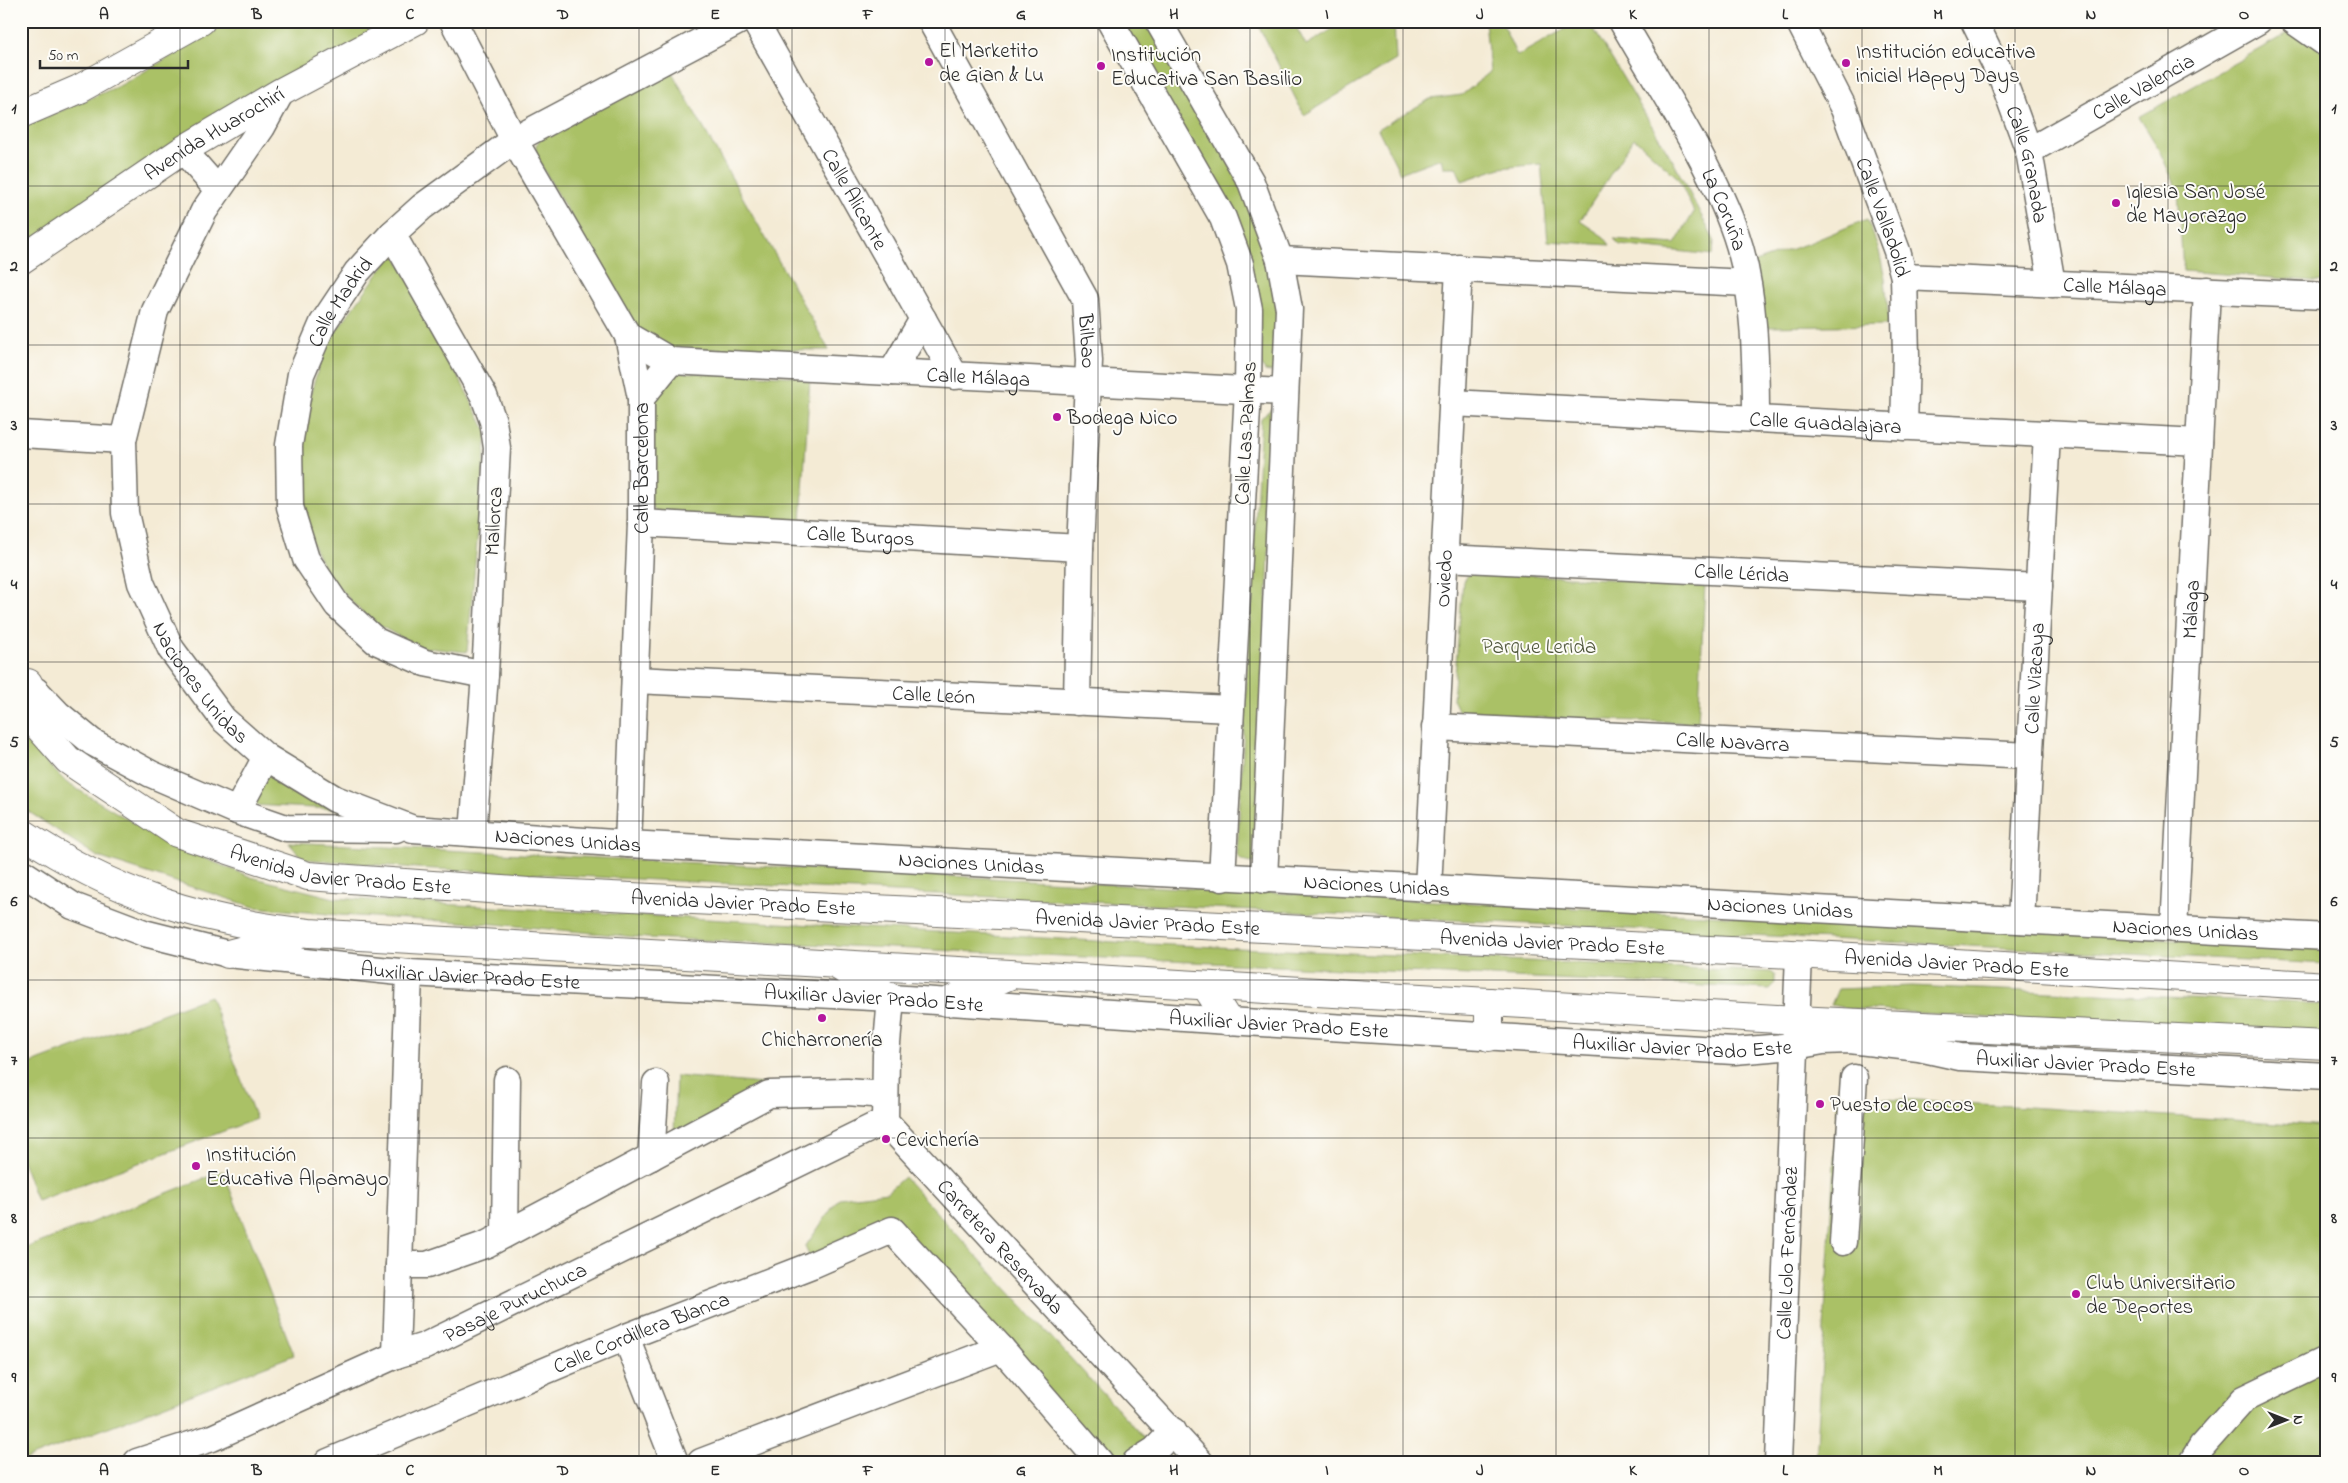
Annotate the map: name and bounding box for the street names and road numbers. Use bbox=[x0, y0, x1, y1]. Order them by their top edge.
street label: Calle Valencia bbox=[2087, 47, 2201, 129]
street label: Avenida Huarochirí bbox=[139, 80, 291, 189]
street label: Calle Granada bbox=[1997, 102, 2054, 226]
street label: Calle Alicante bbox=[813, 143, 894, 257]
street label: Calle Valladolid bbox=[1846, 154, 1916, 281]
street label: La Coruña bbox=[1692, 164, 1753, 255]
street label: Calle Madrid bbox=[301, 251, 381, 352]
street label: Calle Málaga bbox=[2062, 271, 2167, 307]
street label: Bilbao bbox=[1069, 312, 1102, 369]
street label: Calle Málaga bbox=[926, 361, 1031, 398]
street label: Calle Las Palmas bbox=[1228, 361, 1266, 506]
street label: Calle Barcelona bbox=[628, 403, 658, 535]
street label: Calle Guadalajara bbox=[1748, 406, 1902, 443]
street label: Mallorca bbox=[478, 486, 512, 556]
street label: Calle Burgos bbox=[806, 519, 915, 556]
street label: Oviedo bbox=[1429, 549, 1462, 608]
street label: Calle Lérida bbox=[1693, 557, 1790, 592]
street label: Málaga bbox=[2176, 579, 2210, 640]
street label: Naciones Unidas bbox=[144, 617, 255, 752]
street label: Calle Vizcaya bbox=[2018, 622, 2055, 735]
street label: Calle León bbox=[891, 680, 976, 714]
street label: Calle Navarra bbox=[1675, 726, 1790, 761]
street label: Naciones Unidas bbox=[494, 822, 642, 862]
street label: Avenida Javier Prado Este bbox=[225, 838, 453, 903]
street label: Naciones Unidas bbox=[897, 846, 1045, 884]
street label: Naciones Unidas bbox=[1303, 868, 1451, 906]
street label: Avenida Javier Prado Este bbox=[630, 884, 857, 925]
street label: Naciones Unidas bbox=[1706, 890, 1854, 928]
street label: Avenida Javier Prado Este bbox=[1035, 904, 1261, 945]
street label: Naciones Unidas bbox=[2112, 912, 2260, 950]
street label: Avenida Javier Prado Este bbox=[1439, 924, 1666, 965]
street label: Avenida Javier Prado Este bbox=[1844, 944, 2070, 987]
street label: Auxiliar Javier Prado Este bbox=[359, 955, 581, 999]
street label: Auxiliar Javier Prado Este bbox=[763, 978, 985, 1021]
street label: Auxiliar Javier Prado Este bbox=[1168, 1004, 1390, 1048]
street label: Auxiliar Javier Prado Este bbox=[1571, 1028, 1794, 1068]
street label: Auxiliar Javier Prado Este bbox=[1975, 1045, 2197, 1086]
street label: Calle Lolo Fernández bbox=[1770, 1166, 1807, 1340]
street label: Carretera Reservada bbox=[929, 1173, 1070, 1322]
street label: Pasaje Puruchuca bbox=[439, 1256, 593, 1352]
street label: Calle Cordillera Blanca bbox=[549, 1285, 734, 1383]

